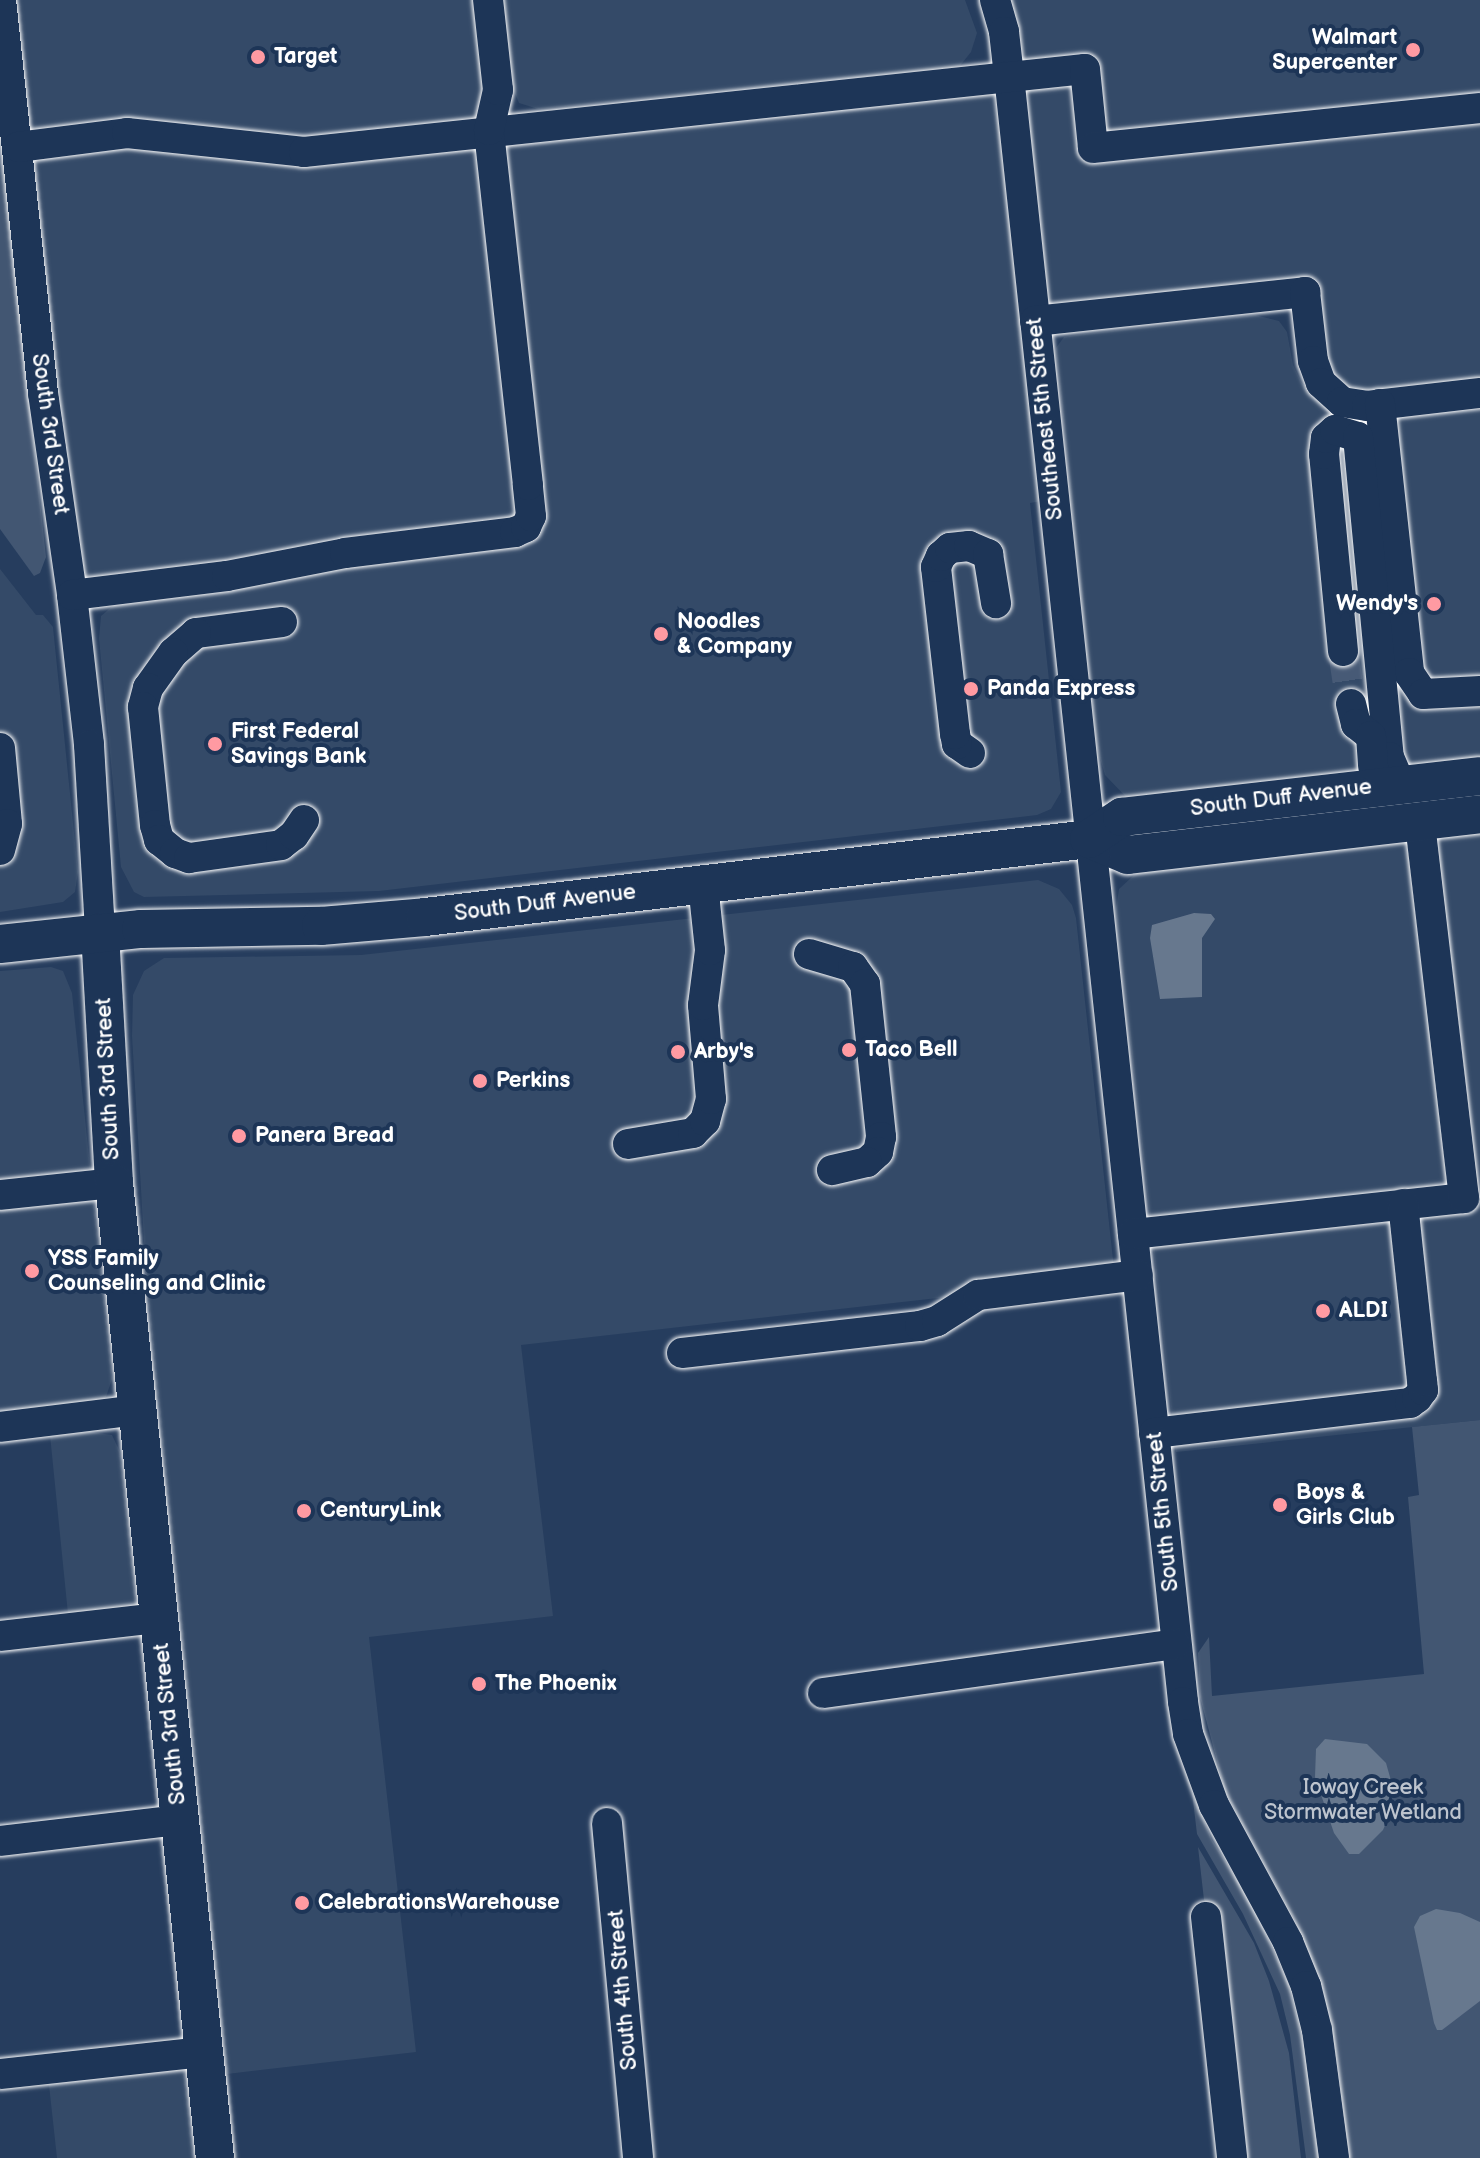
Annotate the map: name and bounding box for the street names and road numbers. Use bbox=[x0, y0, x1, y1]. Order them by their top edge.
street label: Southeast 5th Street bbox=[1021, 316, 1069, 522]
street label: South 3rd Street bbox=[26, 352, 74, 516]
street label: South Duff Avenue bbox=[1189, 774, 1373, 822]
street label: South Duff Avenue bbox=[453, 879, 637, 927]
street label: South 3rd Street bbox=[91, 997, 125, 1161]
street label: South 5th Street bbox=[1141, 1431, 1185, 1593]
street label: South 3rd Street bbox=[148, 1642, 192, 1806]
street label: South 4th Street bbox=[603, 1908, 643, 2072]

